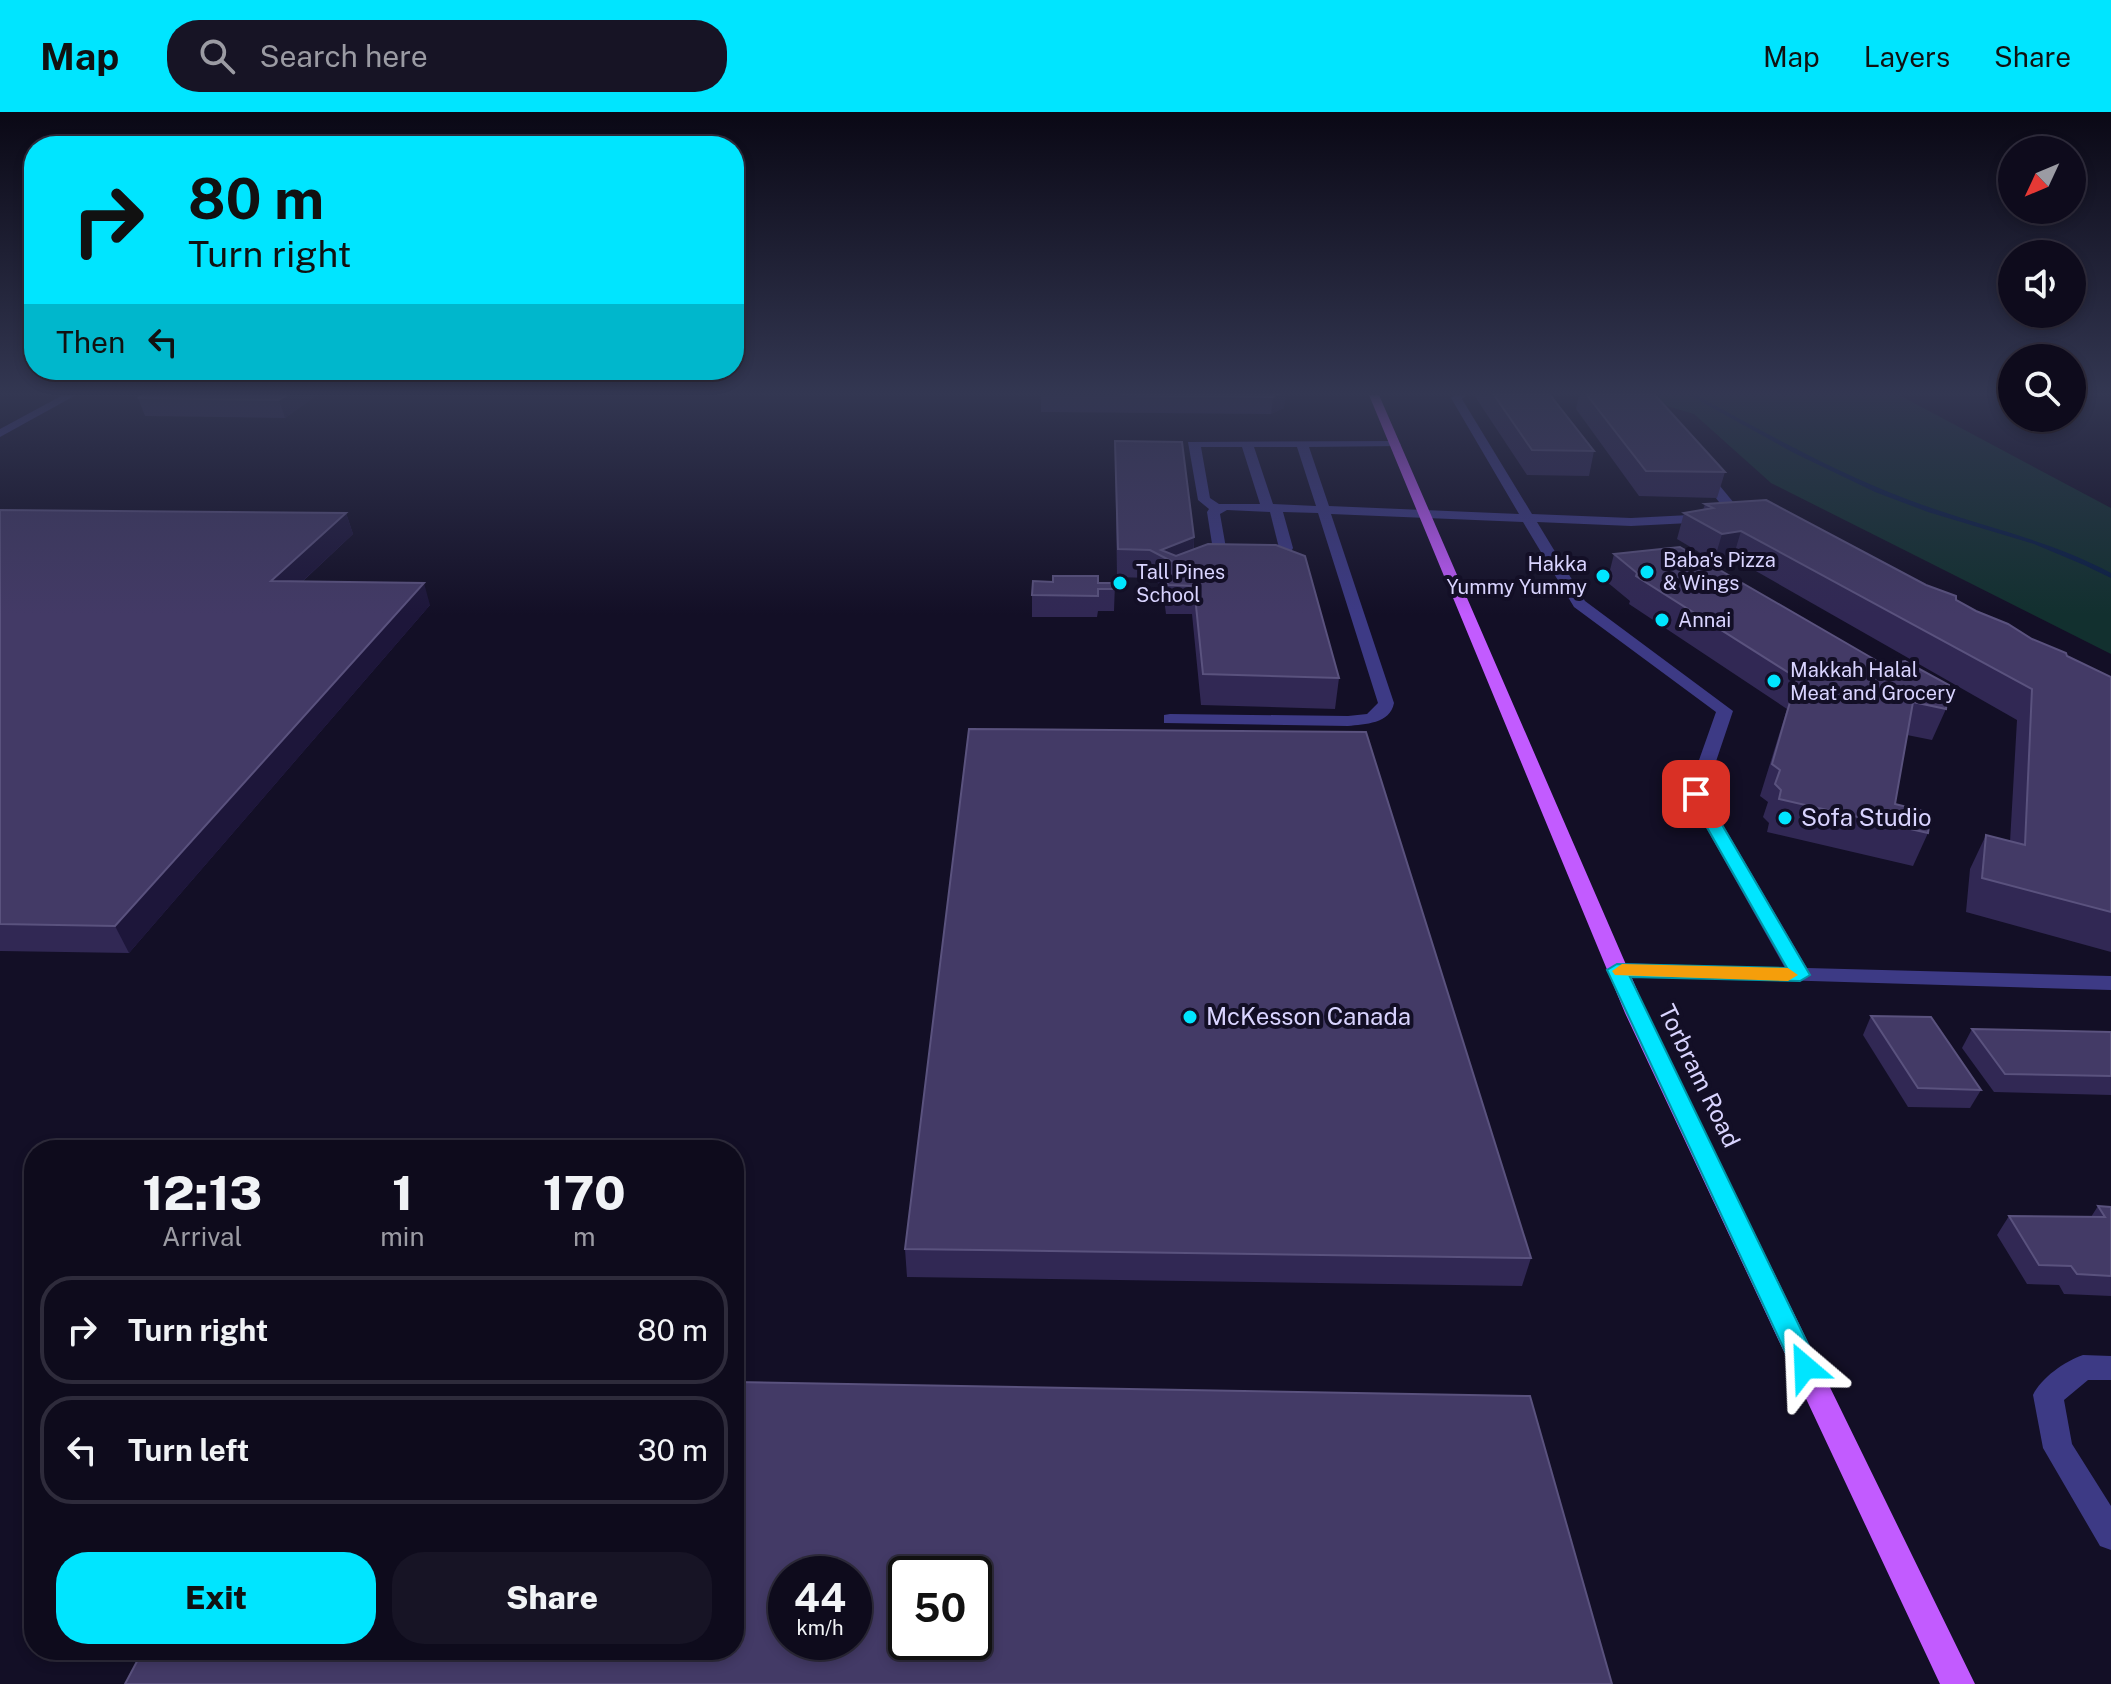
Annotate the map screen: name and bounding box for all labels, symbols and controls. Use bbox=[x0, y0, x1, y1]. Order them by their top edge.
search box bbox=[167, 20, 727, 92]
text: Map bbox=[40, 34, 119, 79]
icon: search bbox=[195, 34, 239, 78]
text: Search here bbox=[259, 38, 428, 74]
text: Map bbox=[1763, 40, 1820, 73]
text: Layers bbox=[1864, 40, 1950, 73]
text: Share bbox=[1994, 40, 2071, 73]
north arrow bbox=[1998, 136, 2086, 224]
map controls bbox=[1998, 136, 2086, 432]
text: 80 m bbox=[188, 166, 324, 232]
icon: right bbox=[56, 168, 160, 272]
text: Turn right bbox=[188, 233, 351, 275]
button: sound bbox=[1998, 240, 2086, 328]
icon: left bbox=[141, 320, 185, 364]
text: Then bbox=[56, 324, 125, 360]
button: search bbox=[1998, 344, 2086, 432]
place label: Baba's Pizza & Wings bbox=[1663, 548, 1776, 595]
place label: Hakka Yummy Yummy bbox=[1446, 552, 1587, 599]
place label: Tall Pines School bbox=[1136, 560, 1225, 607]
marker: Baba's Pizza & Wings bbox=[1638, 563, 1656, 581]
marker: Hakka Yummy Yummy bbox=[1594, 567, 1612, 585]
marker: Tall Pines School bbox=[1111, 574, 1129, 592]
place label: Annai bbox=[1678, 608, 1731, 632]
marker: Annai bbox=[1653, 611, 1671, 629]
place label: Makkah Halal Meat and Grocery bbox=[1790, 658, 1956, 705]
marker: Makkah Halal Meat and Grocery bbox=[1765, 672, 1783, 690]
pin bbox=[1662, 760, 1730, 828]
icon: arrive bbox=[1674, 772, 1718, 816]
place label: Sofa Studio bbox=[1801, 803, 1932, 831]
marker: Sofa Studio bbox=[1776, 809, 1794, 827]
street label: Torbram Road bbox=[1653, 1000, 1747, 1152]
place label: McKesson Canada bbox=[1206, 1002, 1411, 1030]
marker: McKesson Canada bbox=[1181, 1008, 1199, 1026]
text: 12:13 bbox=[142, 1164, 262, 1221]
text: 1 bbox=[392, 1164, 413, 1221]
text: 170 bbox=[543, 1164, 626, 1221]
text: Arrival bbox=[162, 1221, 242, 1252]
text: min bbox=[380, 1221, 424, 1252]
text: m bbox=[573, 1221, 595, 1252]
icon: right bbox=[60, 1308, 104, 1352]
text: Turn right bbox=[128, 1312, 268, 1348]
text: 80 m bbox=[637, 1312, 708, 1348]
position arrow bbox=[1763, 1325, 1847, 1409]
icon: left bbox=[60, 1428, 104, 1472]
text: Turn left bbox=[128, 1432, 249, 1468]
text: 30 m bbox=[638, 1432, 708, 1468]
button: Exit bbox=[56, 1552, 376, 1644]
button: Share bbox=[392, 1552, 712, 1644]
speed limit sign: 50 bbox=[888, 1556, 992, 1660]
text: 44 bbox=[794, 1574, 846, 1621]
text: km/h bbox=[796, 1616, 844, 1640]

